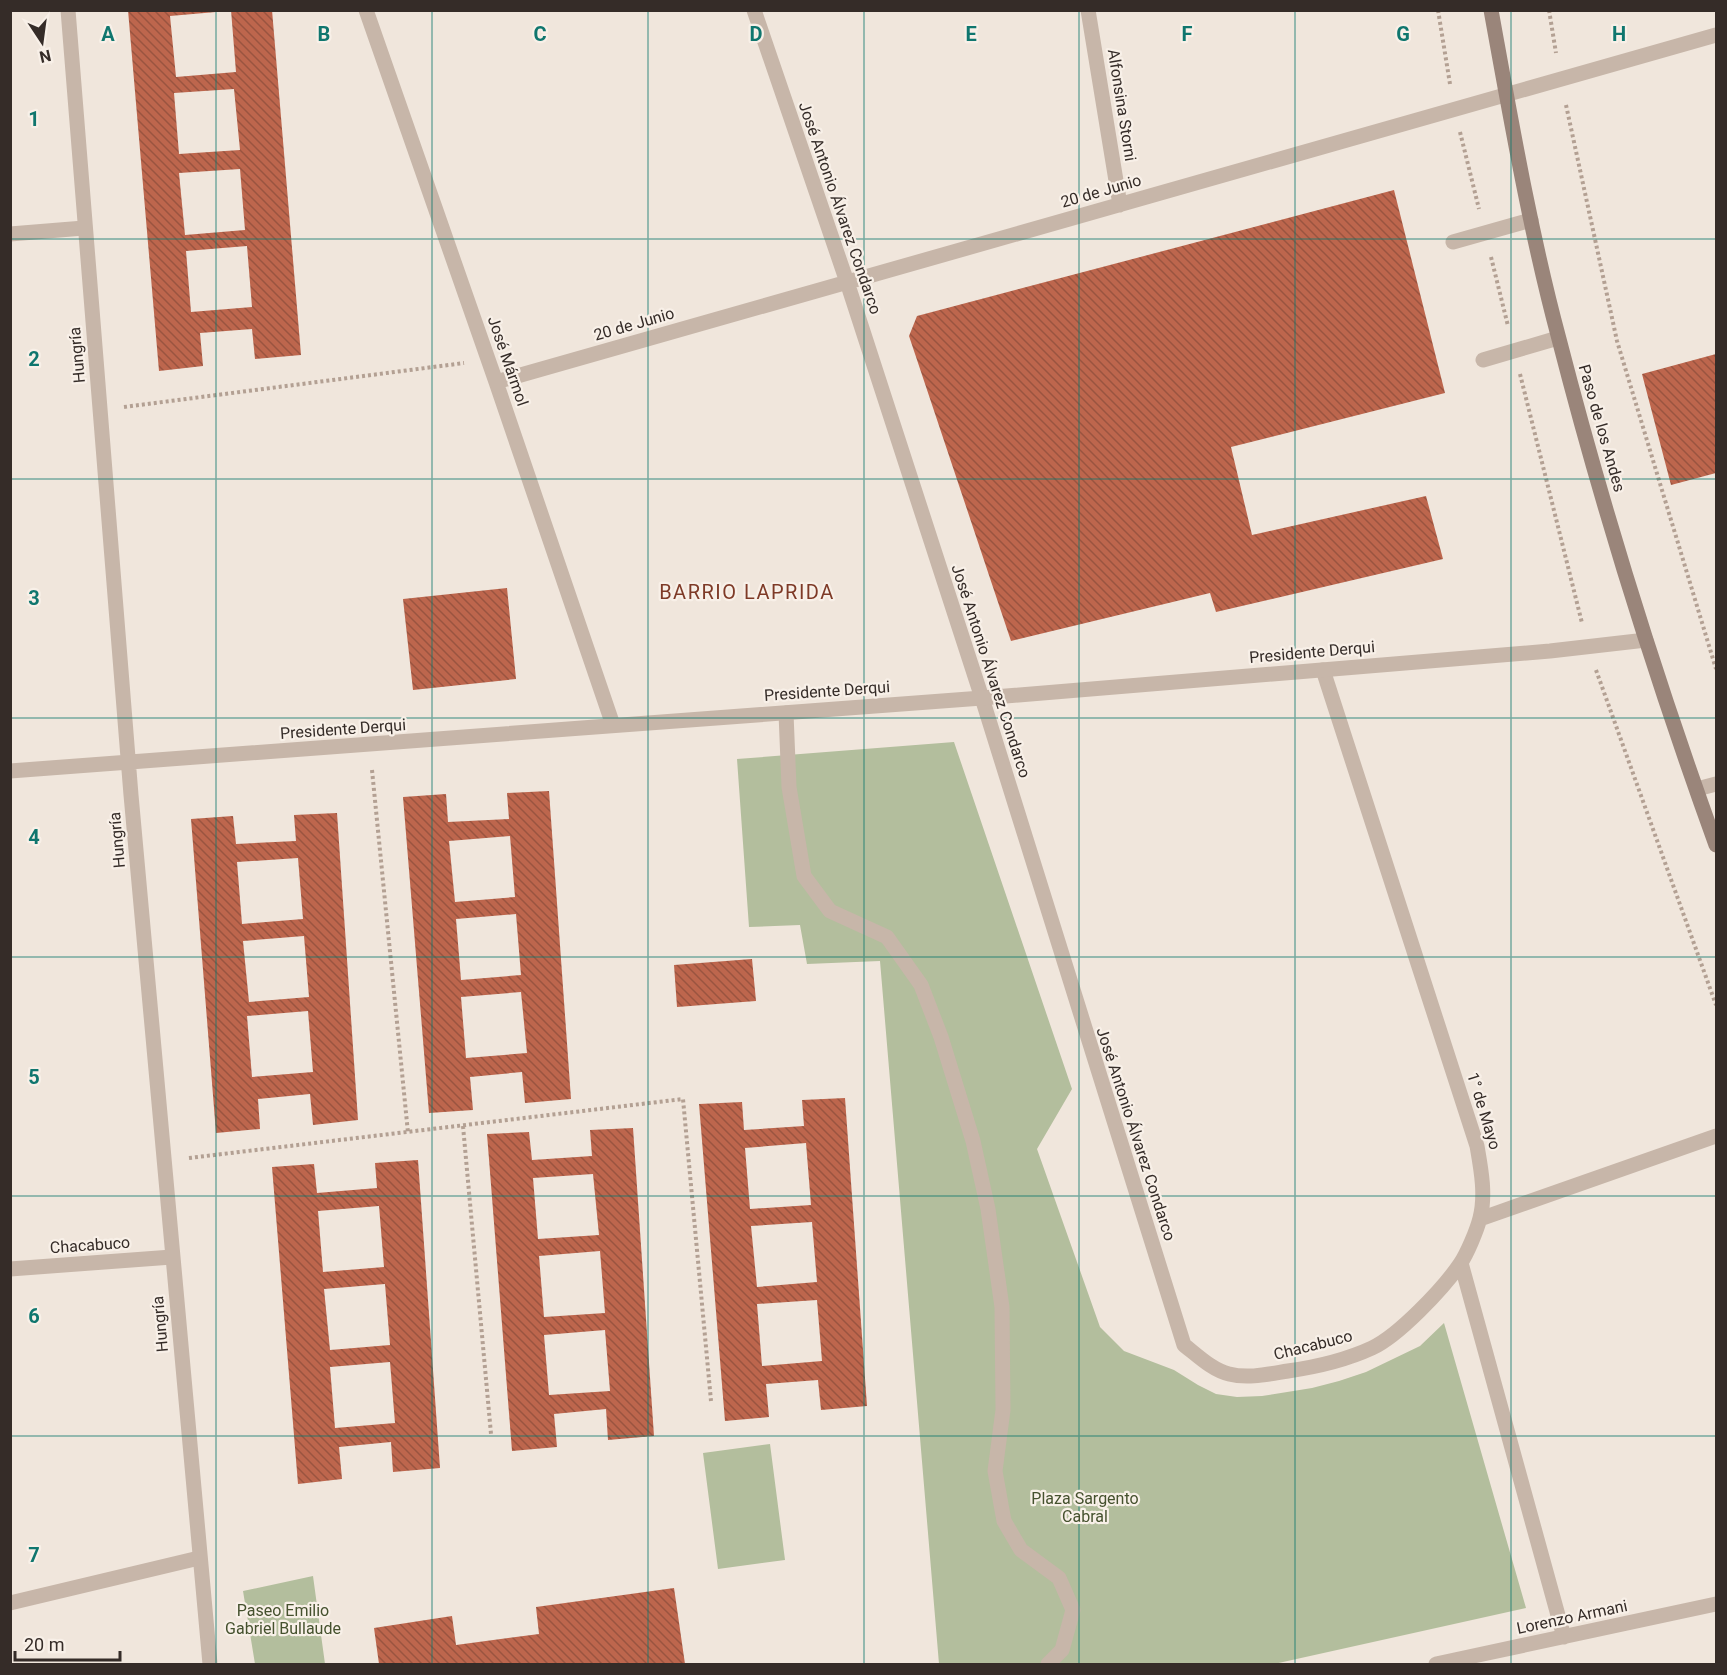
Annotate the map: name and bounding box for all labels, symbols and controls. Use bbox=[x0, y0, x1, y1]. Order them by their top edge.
north arrow bbox=[12, 12, 72, 72]
text: A bbox=[101, 22, 115, 46]
text: B bbox=[318, 22, 330, 46]
text: C bbox=[533, 22, 547, 46]
text: D bbox=[750, 22, 763, 46]
text: E bbox=[965, 22, 977, 46]
text: F bbox=[1182, 22, 1193, 46]
text: G bbox=[1396, 22, 1410, 46]
text: H bbox=[1612, 22, 1626, 46]
text: N bbox=[38, 46, 53, 67]
street label: Alfonsina Storni bbox=[1104, 48, 1140, 162]
street label: José Antonio Álvarez Condarco bbox=[795, 99, 885, 317]
text: 1 bbox=[28, 107, 40, 131]
street label: 20 de Junio bbox=[1059, 170, 1143, 212]
street label: 20 de Junio bbox=[592, 303, 676, 345]
street label: José Mármol bbox=[484, 314, 532, 408]
street label: Hungría bbox=[65, 326, 89, 384]
text: 2 bbox=[28, 347, 40, 371]
street label: Paso de los Andes bbox=[1575, 362, 1629, 494]
street label: José Antonio Álvarez Condarco bbox=[947, 562, 1035, 780]
district label: BARRIO LAPRIDA bbox=[659, 580, 835, 604]
text: 3 bbox=[28, 586, 40, 610]
street label: Presidente Derqui bbox=[1248, 637, 1376, 667]
street label: Presidente Derqui bbox=[763, 677, 891, 705]
street label: Presidente Derqui bbox=[279, 715, 407, 743]
street label: Hungría bbox=[105, 811, 129, 869]
text: 4 bbox=[28, 825, 40, 849]
street label: José Antonio Álvarez Condarco bbox=[1092, 1025, 1180, 1243]
text: 5 bbox=[28, 1065, 40, 1089]
street label: 1° de Mayo bbox=[1463, 1070, 1505, 1152]
street label: Chacabuco bbox=[49, 1233, 131, 1257]
street label: Hungría bbox=[148, 1295, 172, 1353]
text: 6 bbox=[28, 1304, 40, 1328]
street label: Chacabuco bbox=[1272, 1326, 1354, 1364]
park label: Plaza Sargento Cabral bbox=[1031, 1489, 1139, 1526]
text: 7 bbox=[28, 1543, 40, 1567]
street label: Lorenzo Armani bbox=[1515, 1596, 1629, 1638]
park label: Paseo Emilio Gabriel Bullaude bbox=[225, 1601, 341, 1638]
scale bar bbox=[15, 1624, 120, 1662]
text: 20 m bbox=[24, 1634, 64, 1655]

